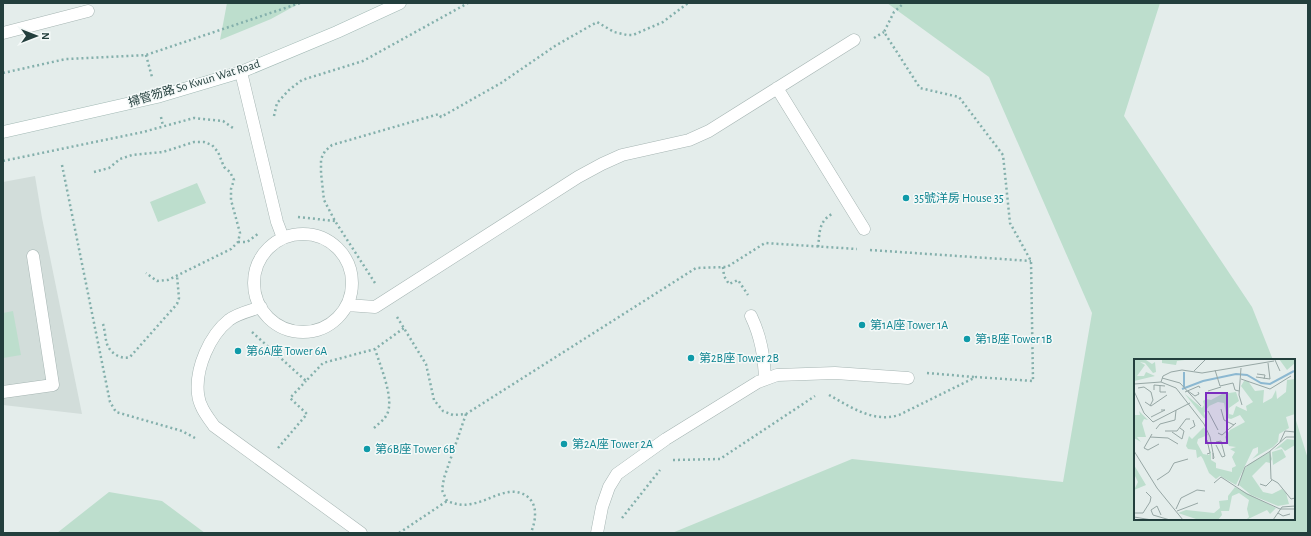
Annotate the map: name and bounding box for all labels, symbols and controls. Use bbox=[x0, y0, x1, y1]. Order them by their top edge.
north arrow bbox=[16, 16, 56, 56]
text: N bbox=[40, 32, 51, 40]
street label: 掃管笏路 So Kwun Wat Road bbox=[126, 56, 261, 109]
place label: 35號洋房 House 35 bbox=[914, 191, 1004, 204]
marker: 35號洋房 House 35 bbox=[901, 193, 911, 203]
place label: 第1A座 Tower 1A bbox=[870, 318, 948, 331]
marker: 第1A座 Tower 1A bbox=[857, 320, 867, 330]
place label: 第1B座 Tower 1B bbox=[975, 332, 1052, 345]
marker: 第1B座 Tower 1B bbox=[962, 334, 972, 344]
place label: 第6A座 Tower 6A bbox=[246, 344, 327, 357]
marker: 第6A座 Tower 6A bbox=[233, 346, 243, 356]
place label: 第2B座 Tower 2B bbox=[699, 351, 779, 364]
marker: 第2B座 Tower 2B bbox=[686, 353, 696, 363]
inset map bbox=[1134, 359, 1295, 520]
place label: 第2A座 Tower 2A bbox=[572, 437, 653, 450]
marker: 第2A座 Tower 2A bbox=[559, 439, 569, 449]
place label: 第6B座 Tower 6B bbox=[375, 442, 455, 455]
marker: 第6B座 Tower 6B bbox=[362, 444, 372, 454]

